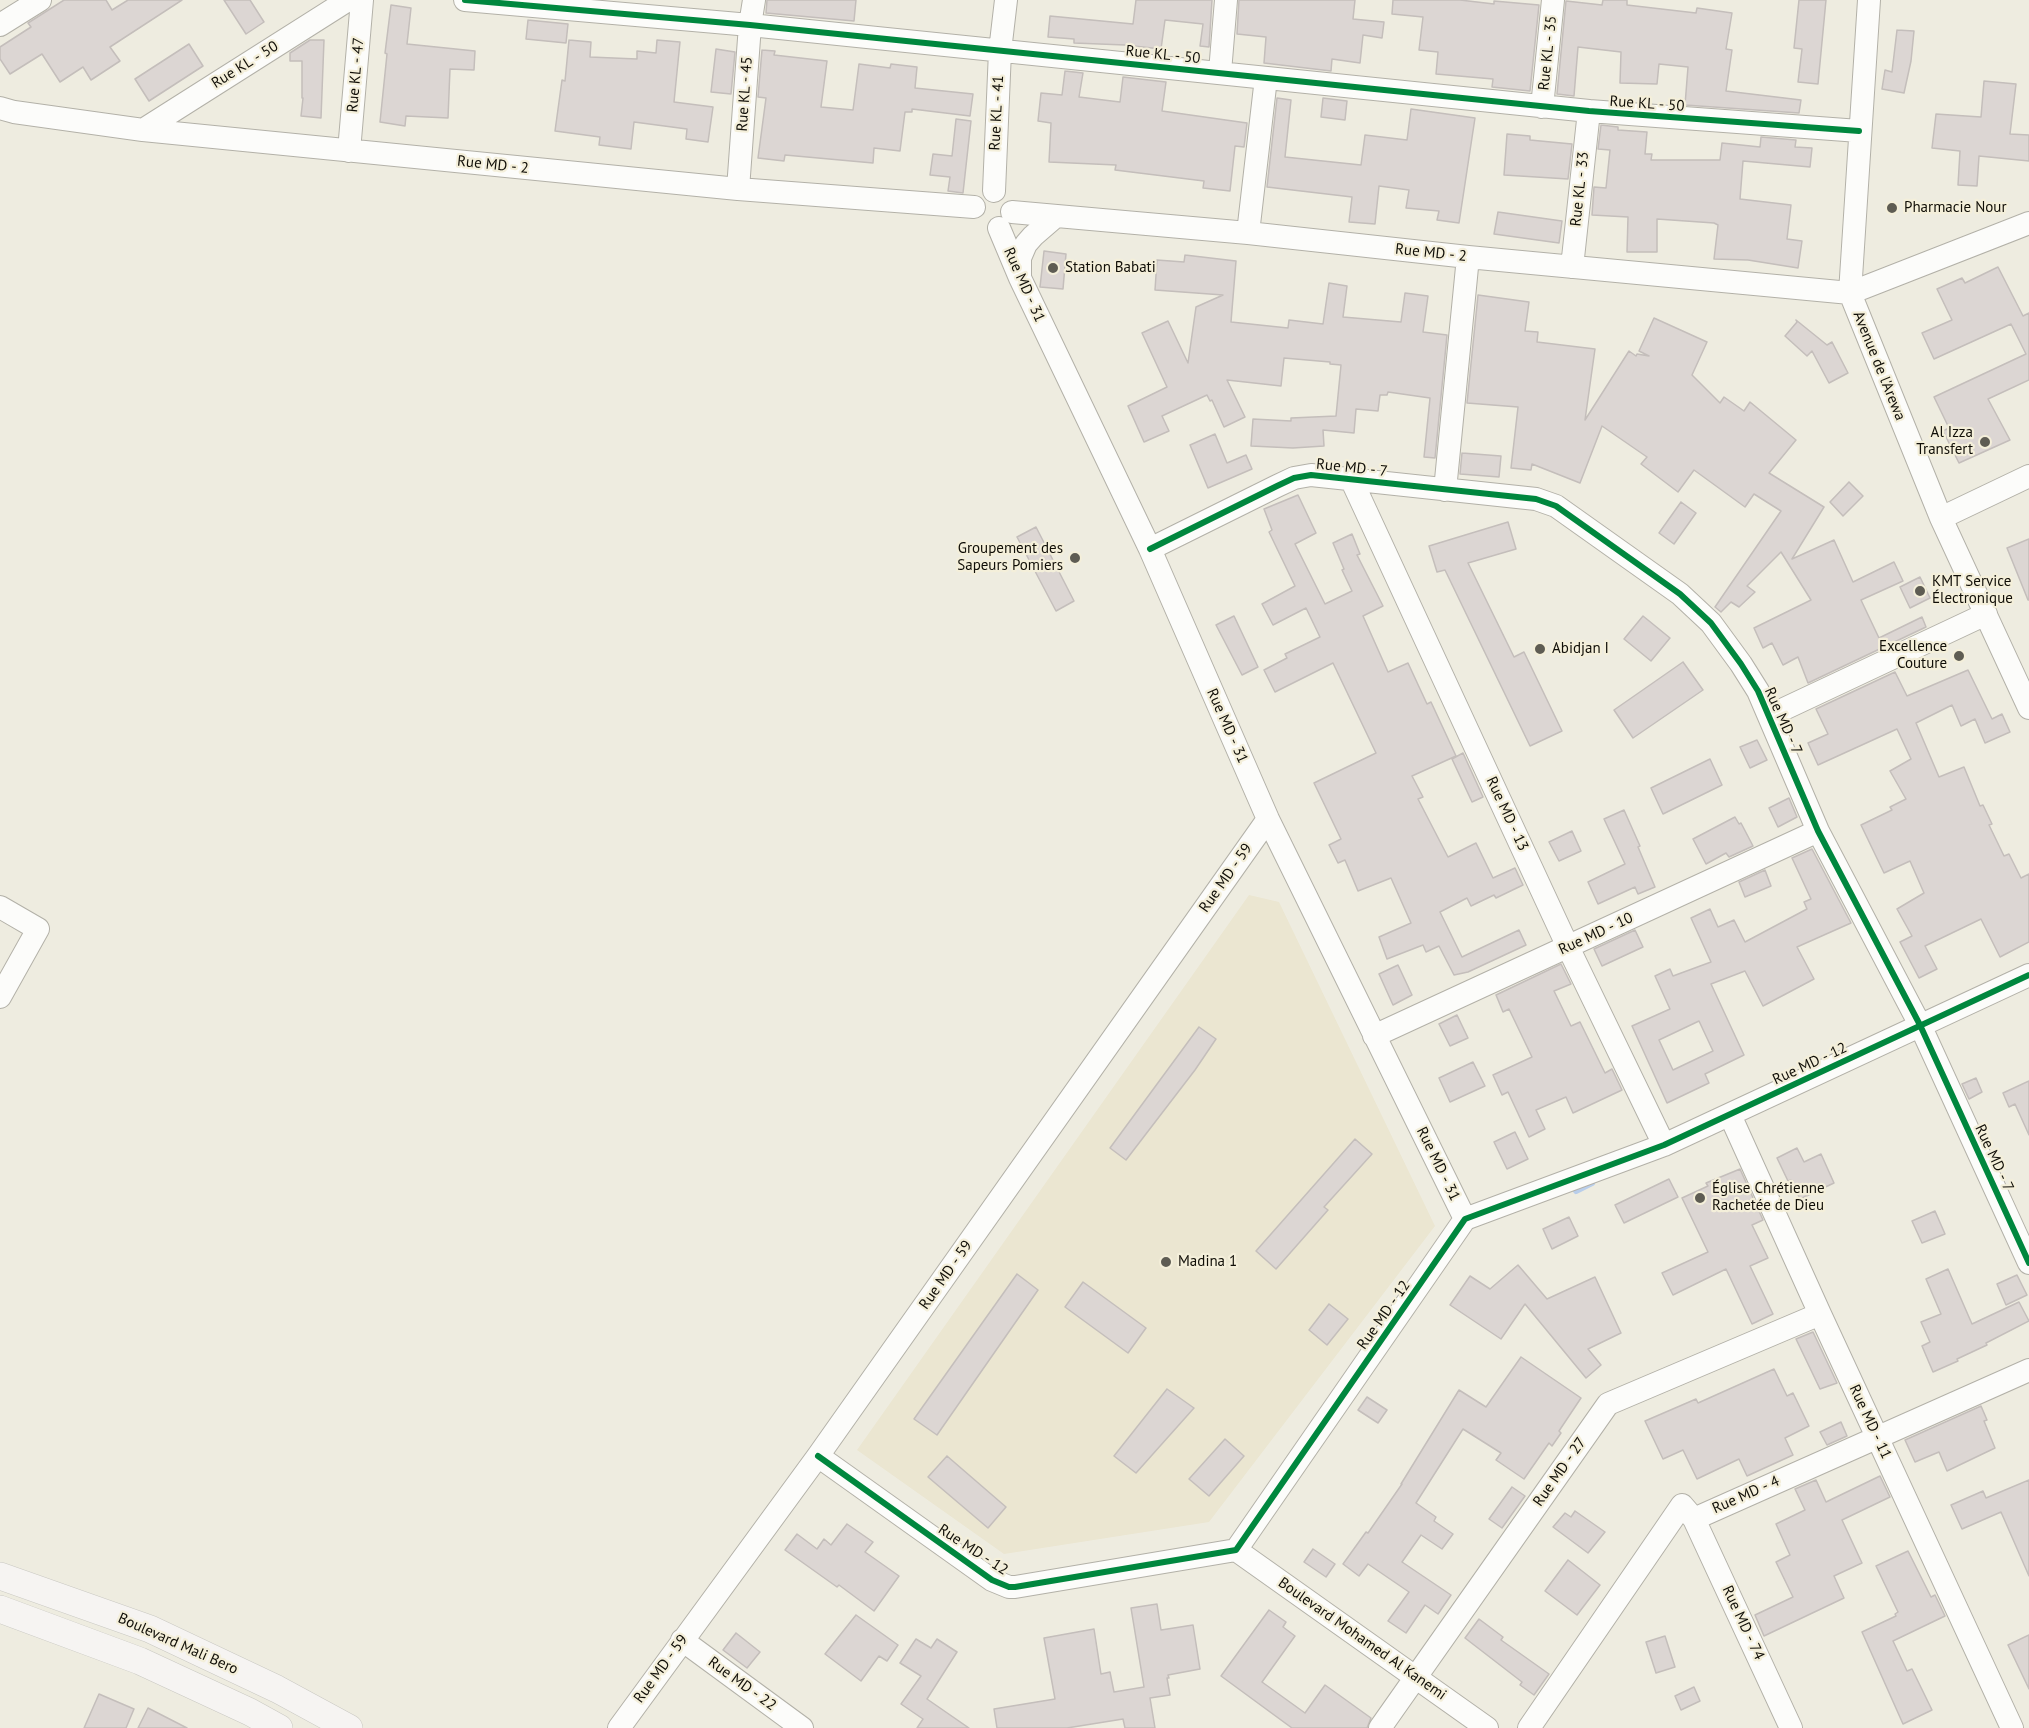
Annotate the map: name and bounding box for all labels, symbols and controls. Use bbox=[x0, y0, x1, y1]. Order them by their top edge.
street label: Rue KL - 35 bbox=[1535, 15, 1561, 91]
street label: Rue KL - 50 bbox=[208, 37, 282, 93]
street label: Rue KL - 47 bbox=[344, 37, 368, 113]
street label: Rue KL - 50 bbox=[1125, 42, 1201, 68]
street label: Rue KL - 45 bbox=[733, 56, 757, 132]
street label: Rue KL - 41 bbox=[986, 75, 1008, 151]
street label: Rue KL - 50 bbox=[1609, 92, 1685, 116]
street label: Rue KL - 33 bbox=[1567, 151, 1593, 227]
street label: Rue MD - 2 bbox=[456, 152, 530, 178]
place label: Pharmacie Nour bbox=[1904, 199, 2006, 217]
marker: Pharmacie Nour bbox=[1885, 201, 1899, 215]
street label: Rue MD - 2 bbox=[1394, 240, 1468, 266]
street label: Rue MD - 31 bbox=[1000, 245, 1048, 325]
place label: Station Babati bbox=[1065, 259, 1156, 277]
marker: Station Babati bbox=[1046, 261, 1060, 275]
street label: Avenue de l'Arewa bbox=[1849, 309, 1909, 423]
place label: Al Izza Transfert bbox=[1916, 424, 1973, 459]
marker: Al Izza Transfert bbox=[1978, 435, 1992, 449]
street label: Rue MD - 7 bbox=[1315, 455, 1389, 481]
place label: Groupement des Sapeurs Pomiers bbox=[957, 540, 1063, 575]
marker: Groupement des Sapeurs Pomiers bbox=[1068, 551, 1082, 565]
place label: KMT Service Électronique bbox=[1932, 573, 2013, 608]
marker: KMT Service Électronique bbox=[1913, 584, 1927, 598]
place label: Excellence Couture bbox=[1879, 638, 1947, 673]
place label: Abidjan I bbox=[1552, 640, 1609, 658]
marker: Abidjan I bbox=[1533, 642, 1547, 656]
marker: Excellence Couture bbox=[1952, 649, 1966, 663]
street label: Rue MD - 7 bbox=[1760, 685, 1806, 757]
street label: Rue MD - 31 bbox=[1203, 686, 1251, 766]
street label: Rue MD - 13 bbox=[1482, 774, 1532, 854]
street label: Rue MD - 59 bbox=[1196, 840, 1256, 916]
street label: Rue MD - 10 bbox=[1556, 909, 1636, 959]
street label: Rue MD - 12 bbox=[1770, 1039, 1850, 1089]
street label: Rue MD - 7 bbox=[1971, 1122, 2017, 1194]
street label: Rue MD - 31 bbox=[1412, 1124, 1464, 1204]
place label: Église Chrétienne Rachetée de Dieu bbox=[1712, 1180, 1825, 1215]
marker: Église Chrétienne Rachetée de Dieu bbox=[1693, 1191, 1707, 1205]
street label: Rue MD - 59 bbox=[916, 1237, 976, 1313]
place label: Madina 1 bbox=[1178, 1253, 1237, 1271]
marker: Madina 1 bbox=[1159, 1255, 1173, 1269]
street label: Rue MD - 12 bbox=[1354, 1277, 1414, 1353]
street label: Rue MD - 11 bbox=[1845, 1382, 1895, 1462]
street label: Rue MD - 27 bbox=[1530, 1434, 1590, 1510]
street label: Rue MD - 4 bbox=[1710, 1472, 1782, 1518]
street label: Rue MD - 12 bbox=[935, 1521, 1011, 1579]
street label: Boulevard Mohamed Al Kanemi bbox=[1274, 1574, 1450, 1704]
street label: Rue MD - 74 bbox=[1718, 1583, 1768, 1663]
street label: Boulevard Mali Bero bbox=[115, 1609, 241, 1679]
street label: Rue MD - 59 bbox=[630, 1631, 692, 1707]
street label: Rue MD - 22 bbox=[704, 1653, 780, 1715]

